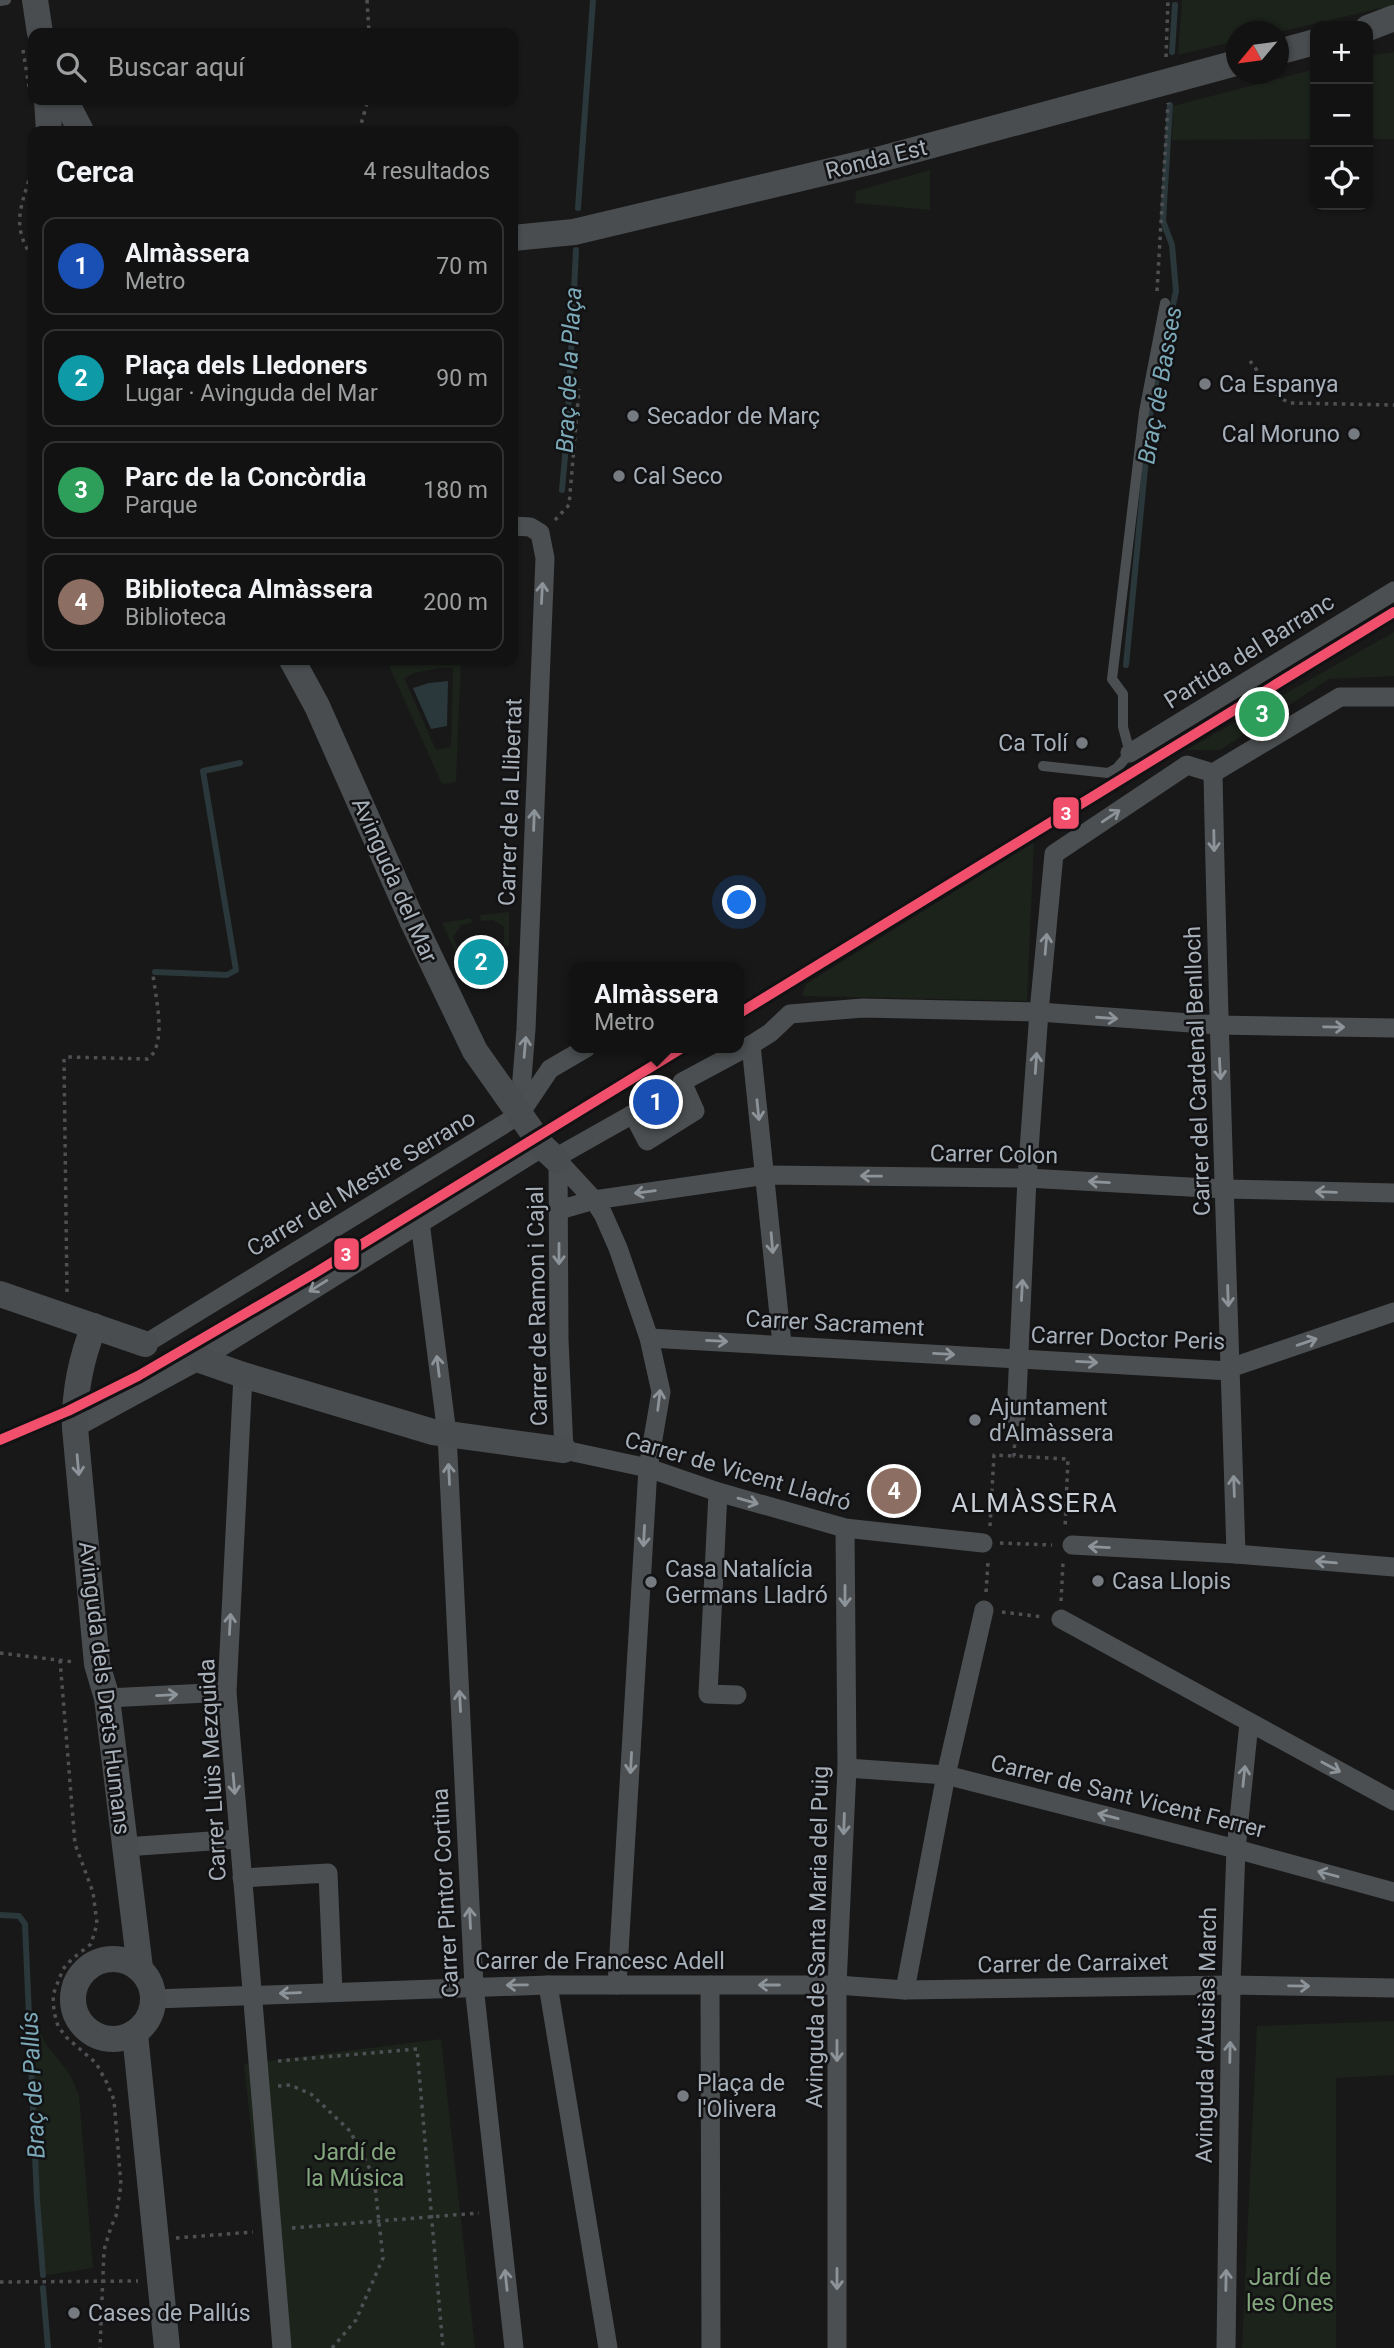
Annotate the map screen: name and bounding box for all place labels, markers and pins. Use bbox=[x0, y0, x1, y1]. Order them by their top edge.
place label: Ca Espanya bbox=[1219, 371, 1338, 398]
marker: Ca Espanya bbox=[1197, 376, 1213, 392]
place label: Secador de Març bbox=[647, 403, 820, 430]
marker: Secador de Març bbox=[625, 408, 641, 424]
place label: Cal Moruno bbox=[1222, 421, 1340, 448]
marker: Cal Moruno bbox=[1346, 426, 1362, 442]
place label: Cal Seco bbox=[633, 463, 723, 490]
marker: Cal Seco bbox=[611, 468, 627, 484]
pin: 3 bbox=[1239, 688, 1285, 740]
place label: Ca Tolí bbox=[998, 730, 1069, 757]
marker: Ca Tolí bbox=[1074, 735, 1090, 751]
pin: 2 bbox=[458, 936, 504, 988]
pin: 1 bbox=[633, 1076, 679, 1128]
place label: Ajuntament d'Almàssera bbox=[989, 1394, 1114, 1447]
marker: Ajuntament d'Almàssera bbox=[967, 1412, 983, 1428]
pin: 4 bbox=[871, 1465, 917, 1517]
place label: Casa Natalícia Germans Lladró bbox=[665, 1556, 828, 1609]
place label: Casa Llopis bbox=[1112, 1568, 1231, 1595]
marker: Casa Llopis bbox=[1090, 1573, 1106, 1589]
marker: Casa Natalícia Germans Lladró bbox=[643, 1574, 659, 1590]
place label: Plaça de l'Olivera bbox=[697, 2070, 785, 2123]
marker: Plaça de l'Olivera bbox=[675, 2088, 691, 2104]
place label: Cases de Pallús bbox=[88, 2300, 251, 2327]
marker: Cases de Pallús bbox=[66, 2305, 82, 2321]

